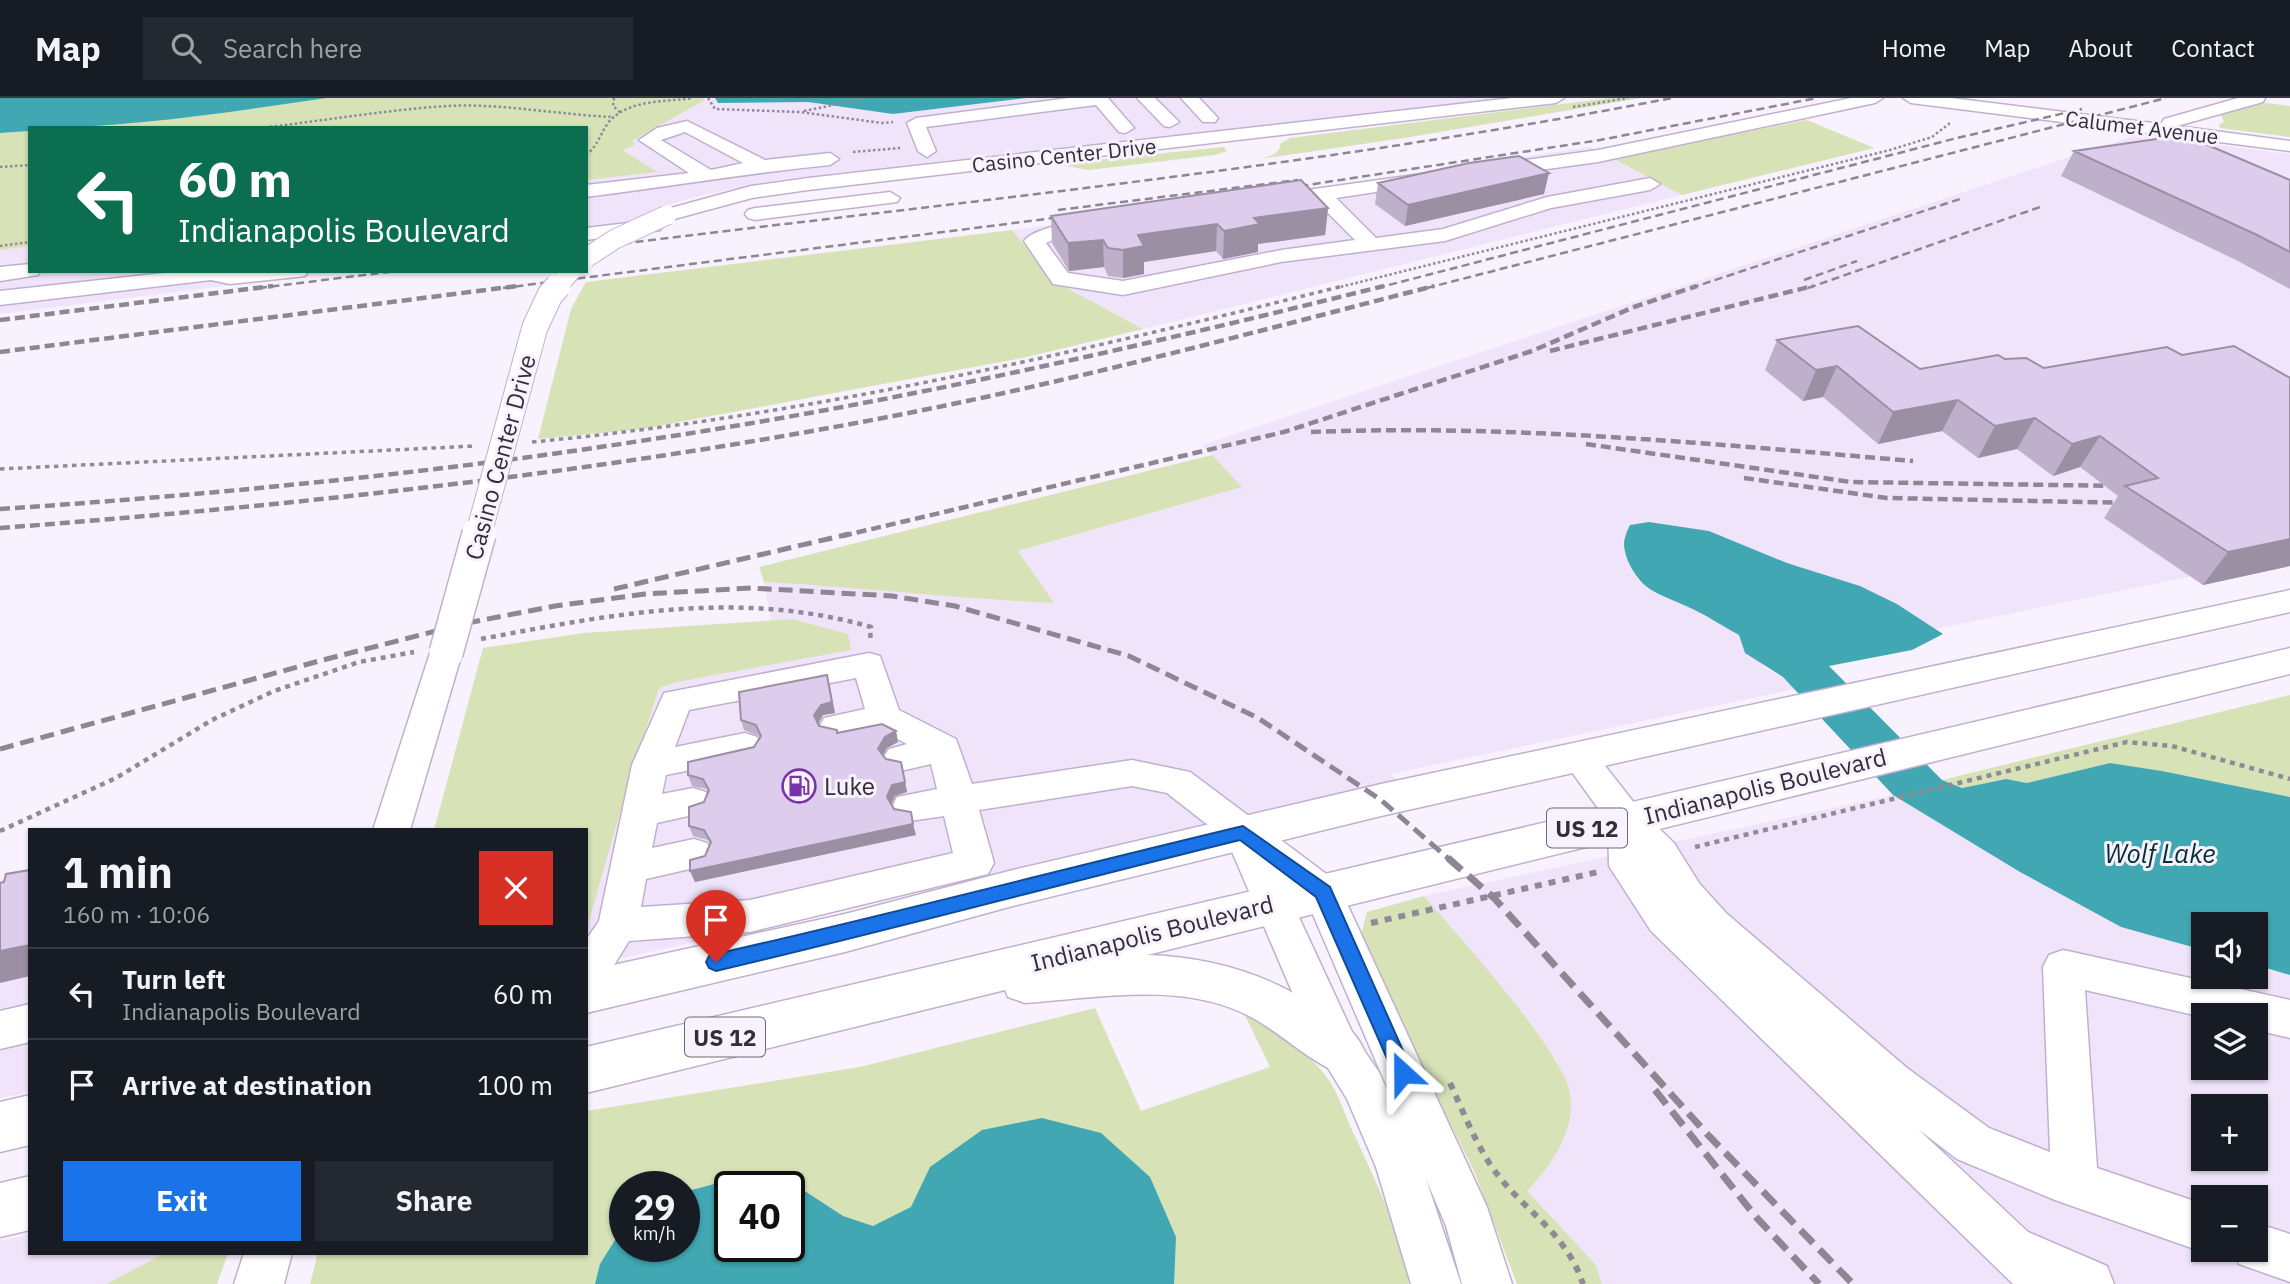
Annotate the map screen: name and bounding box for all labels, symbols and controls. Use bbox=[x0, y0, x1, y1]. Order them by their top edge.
search box bbox=[143, 17, 633, 80]
text: Map bbox=[35, 27, 101, 70]
icon: search bbox=[167, 29, 205, 67]
text: Search here bbox=[223, 31, 362, 65]
text: Home bbox=[1882, 32, 1946, 64]
text: Map bbox=[1984, 32, 2030, 64]
text: About bbox=[2068, 32, 2133, 64]
text: Contact bbox=[2171, 32, 2255, 64]
street label: Calumet Avenue bbox=[2064, 104, 2220, 150]
street label: Casino Center Drive bbox=[970, 131, 1158, 179]
text: 60 m bbox=[178, 147, 292, 210]
icon: left bbox=[63, 154, 154, 245]
text: Indianapolis Boulevard bbox=[178, 209, 510, 251]
street label: Casino Center Drive bbox=[457, 351, 543, 563]
street label: Indianapolis Boulevard bbox=[1640, 740, 1890, 832]
fuel station icon: Luke bbox=[780, 767, 818, 805]
place label: Luke bbox=[824, 770, 875, 802]
road number: US 12 bbox=[1547, 808, 1627, 848]
water label: Wolf Lake bbox=[2105, 836, 2215, 870]
text: 1 min bbox=[63, 845, 173, 900]
button: close bbox=[479, 851, 553, 925]
street label: Indianapolis Boulevard bbox=[1027, 887, 1277, 979]
pin bbox=[686, 890, 746, 962]
text: 160 m · 10:06 bbox=[63, 899, 210, 929]
icon: arrive bbox=[697, 901, 735, 939]
map controls bbox=[2191, 912, 2268, 1262]
button: sound bbox=[2191, 912, 2268, 989]
text: Turn left bbox=[122, 962, 225, 996]
icon: left bbox=[63, 975, 101, 1013]
text: 60 m bbox=[493, 977, 553, 1011]
text: Indianapolis Boulevard bbox=[122, 996, 361, 1026]
button: layers bbox=[2191, 1003, 2268, 1080]
road number: US 12 bbox=[685, 1018, 765, 1056]
position arrow bbox=[1366, 1036, 1440, 1110]
icon: arrive bbox=[63, 1066, 101, 1104]
text: Arrive at destination bbox=[122, 1068, 372, 1102]
text: 100 m bbox=[477, 1068, 553, 1102]
button: + bbox=[2191, 1094, 2268, 1171]
button: Exit bbox=[63, 1161, 301, 1241]
button: Share bbox=[315, 1161, 553, 1241]
speed limit sign: 40 bbox=[714, 1171, 805, 1262]
text: 29 bbox=[633, 1184, 676, 1230]
button: − bbox=[2191, 1185, 2268, 1262]
text: km/h bbox=[633, 1222, 676, 1245]

